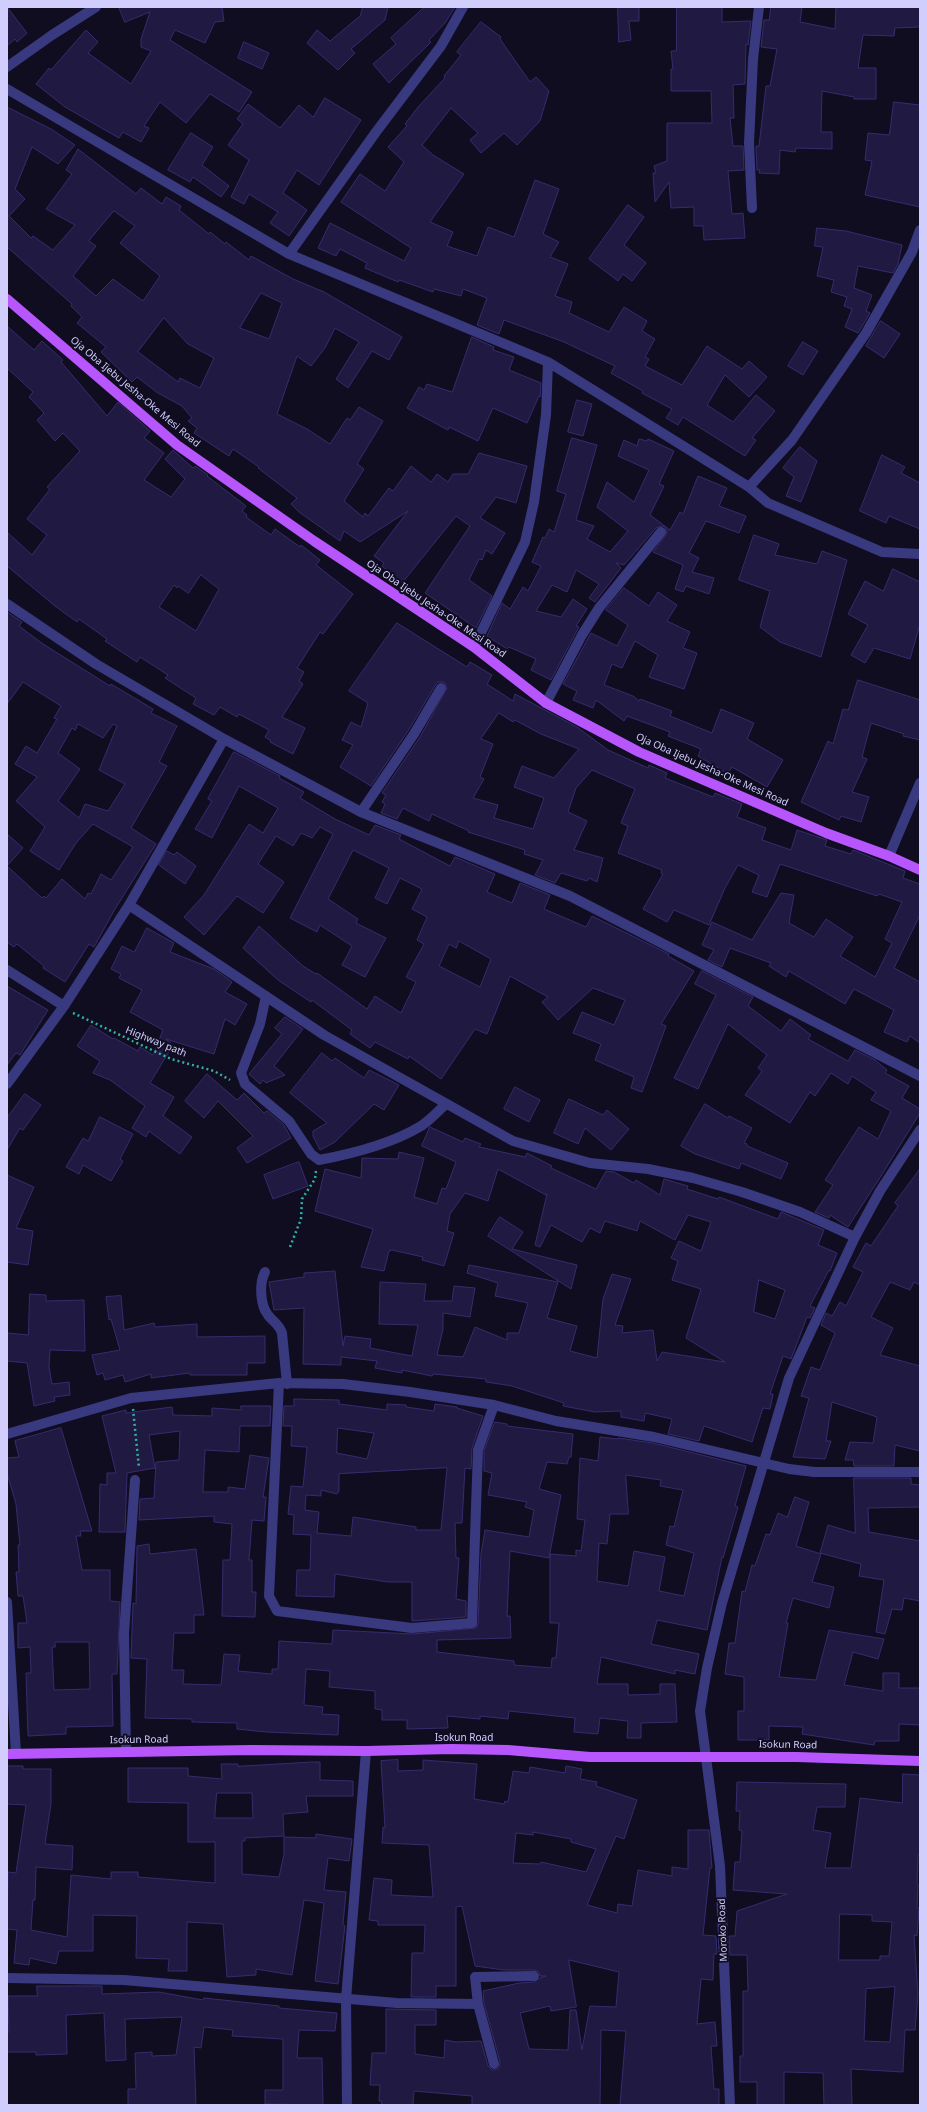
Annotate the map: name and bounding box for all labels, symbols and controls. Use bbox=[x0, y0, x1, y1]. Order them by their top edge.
street label: Oja Oba Ijebu Jesha-Oke Mesi Road bbox=[68, 334, 202, 450]
street label: Oja Oba Ijebu Jesha-Oke Mesi Road bbox=[364, 558, 508, 660]
street label: Oja Oba Ijebu Jesha-Oke Mesi Road bbox=[634, 731, 790, 809]
street label: Highway path bbox=[124, 1024, 188, 1060]
street label: Isokun Road bbox=[435, 1732, 493, 1744]
street label: Isokun Road bbox=[110, 1733, 168, 1747]
street label: Isokun Road bbox=[759, 1738, 817, 1752]
street label: Moroko Road bbox=[716, 1898, 730, 1962]

